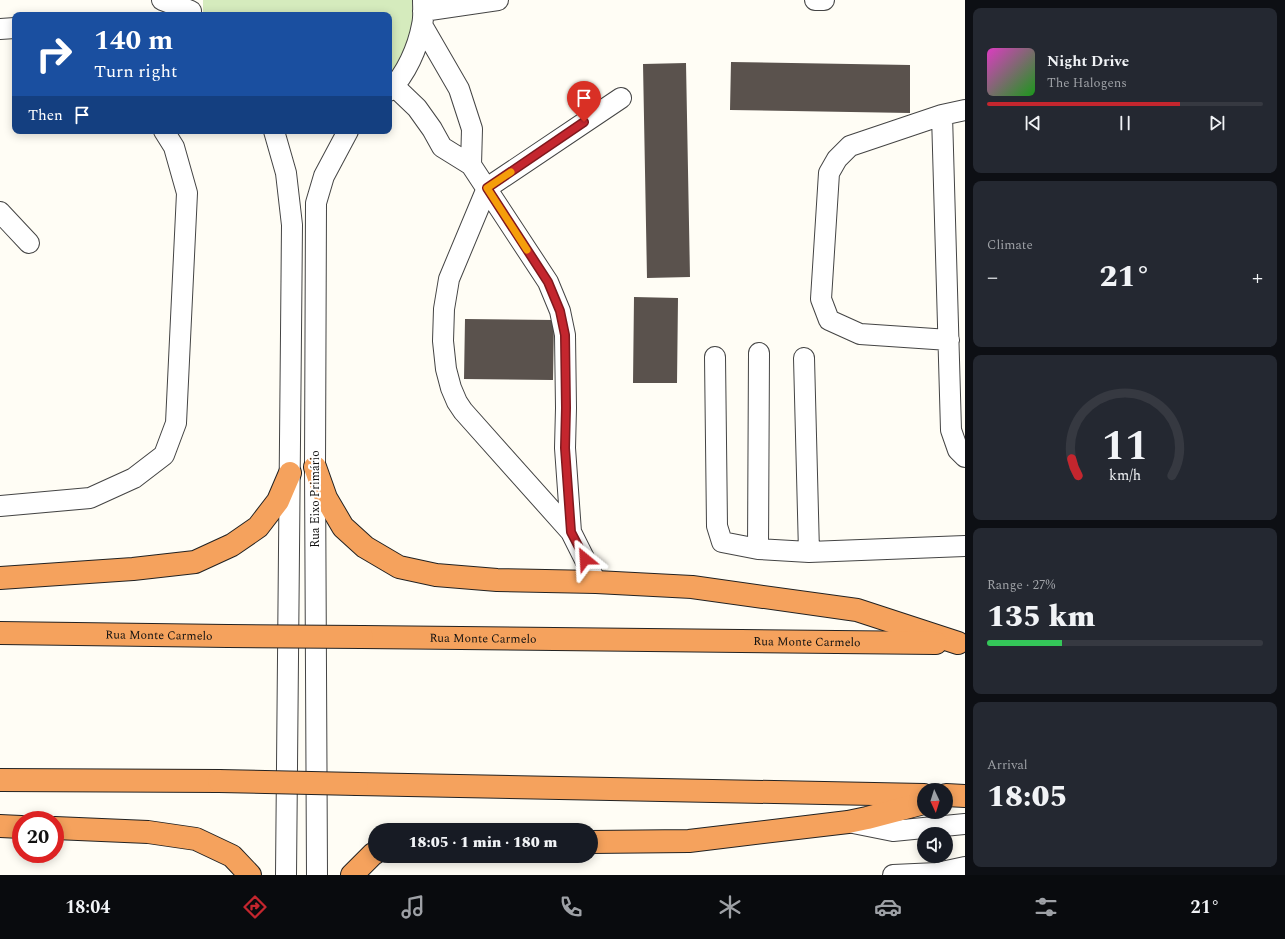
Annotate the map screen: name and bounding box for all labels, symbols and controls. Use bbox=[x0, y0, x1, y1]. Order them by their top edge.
text: 140 m bbox=[94, 19, 173, 62]
icon: right bbox=[28, 28, 80, 80]
text: Night Drive bbox=[1047, 50, 1129, 73]
text: Turn right bbox=[94, 58, 177, 85]
text: The Halogens bbox=[1047, 73, 1127, 93]
pin bbox=[567, 81, 601, 122]
icon: arrive bbox=[573, 87, 595, 109]
text: Then bbox=[28, 104, 63, 127]
icon: arrive bbox=[71, 104, 93, 126]
icon: previous bbox=[1022, 112, 1044, 134]
icon: pause bbox=[1114, 112, 1136, 134]
icon: next bbox=[1206, 112, 1228, 134]
text: Climate bbox=[987, 235, 1033, 255]
text: 21° bbox=[1100, 254, 1151, 300]
text: − bbox=[987, 261, 998, 294]
text: + bbox=[1252, 261, 1263, 294]
text: 11 bbox=[1102, 414, 1148, 477]
street label: Rua Eixo Primário bbox=[306, 450, 325, 548]
text: km/h bbox=[1109, 464, 1141, 486]
position arrow bbox=[564, 538, 606, 580]
text: Range · 27% bbox=[987, 575, 1055, 595]
text: 135 km bbox=[987, 594, 1095, 640]
street label: Rua Monte Carmelo bbox=[105, 625, 213, 645]
street label: Rua Monte Carmelo bbox=[429, 628, 537, 648]
street label: Rua Monte Carmelo bbox=[753, 632, 861, 652]
text: Arrival bbox=[987, 755, 1028, 775]
text: 18:05 bbox=[987, 774, 1067, 820]
north arrow bbox=[917, 783, 953, 819]
map controls bbox=[917, 783, 953, 863]
speed limit sign: 20 bbox=[12, 811, 64, 863]
button: sound bbox=[917, 827, 953, 863]
text: 18:05 · 1 min · 180 m bbox=[409, 831, 557, 854]
icon: directions bbox=[241, 893, 269, 921]
icon: music bbox=[399, 893, 427, 921]
icon: phone bbox=[557, 893, 585, 921]
icon: climate bbox=[716, 893, 744, 921]
icon: car bbox=[874, 893, 902, 921]
icon: filters bbox=[1032, 893, 1060, 921]
text: 18:04 bbox=[65, 894, 110, 921]
text: 21° bbox=[1191, 894, 1220, 921]

